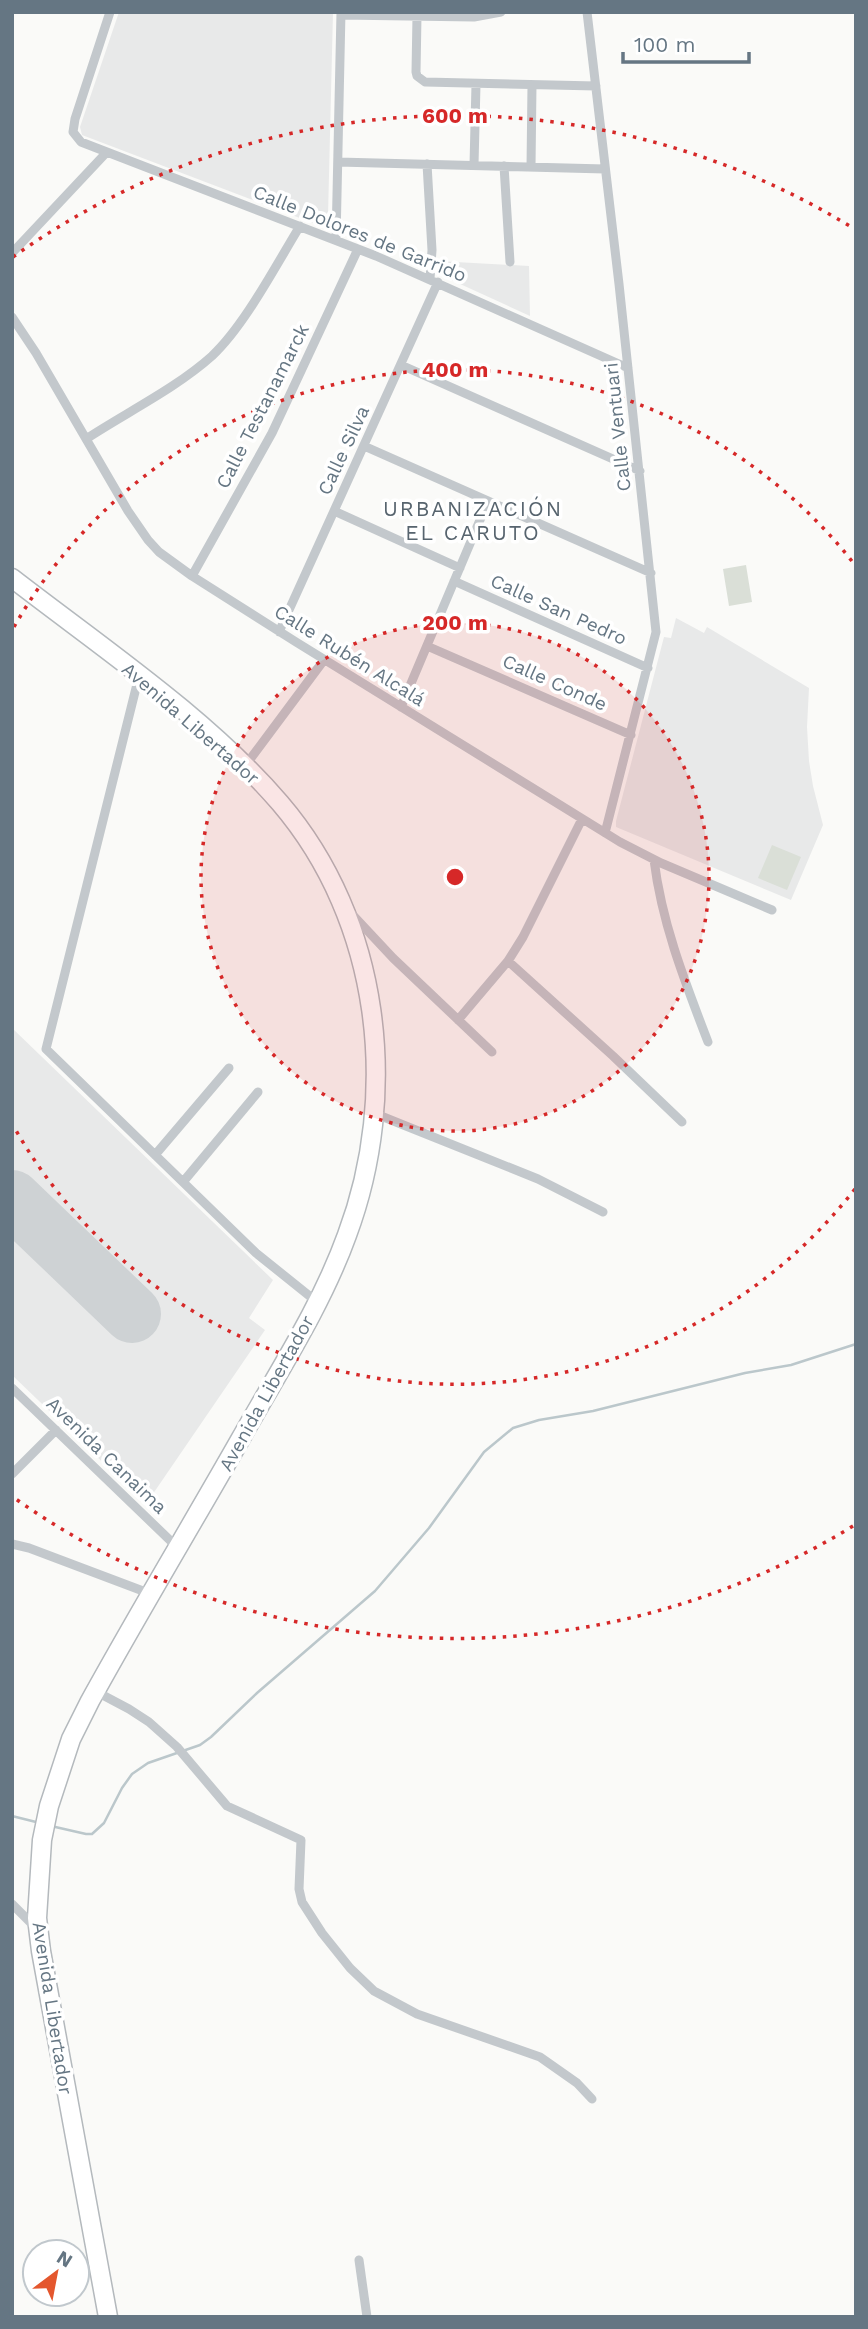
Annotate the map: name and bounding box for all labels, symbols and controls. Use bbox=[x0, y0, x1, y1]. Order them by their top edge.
scale bar bbox=[623, 21, 749, 65]
text: 100 m bbox=[634, 32, 696, 57]
text: 600 m bbox=[422, 103, 488, 128]
street label: Calle Dolores de Garrido bbox=[250, 180, 470, 287]
street label: Calle Testanamarck bbox=[211, 320, 314, 492]
text: 400 m bbox=[422, 357, 488, 382]
street label: Calle Ventuari bbox=[599, 361, 636, 493]
street label: Calle Silva bbox=[313, 402, 374, 498]
district label: URBANIZACIÓN EL CARUTO bbox=[383, 496, 563, 545]
street label: Calle San Pedro bbox=[487, 569, 631, 650]
street label: Calle Rubén Alcalá bbox=[270, 600, 430, 711]
text: 200 m bbox=[422, 610, 488, 635]
street label: Calle Conde bbox=[499, 649, 611, 716]
street label: Avenida Libertador bbox=[117, 657, 264, 789]
centre of rings bbox=[443, 865, 467, 889]
street label: Avenida Libertador bbox=[214, 1311, 319, 1475]
street label: Avenida Canaima bbox=[42, 1392, 172, 1519]
street label: Avenida Libertador bbox=[27, 1920, 78, 2096]
north arrow bbox=[21, 2238, 91, 2308]
text: N bbox=[53, 2246, 77, 2272]

